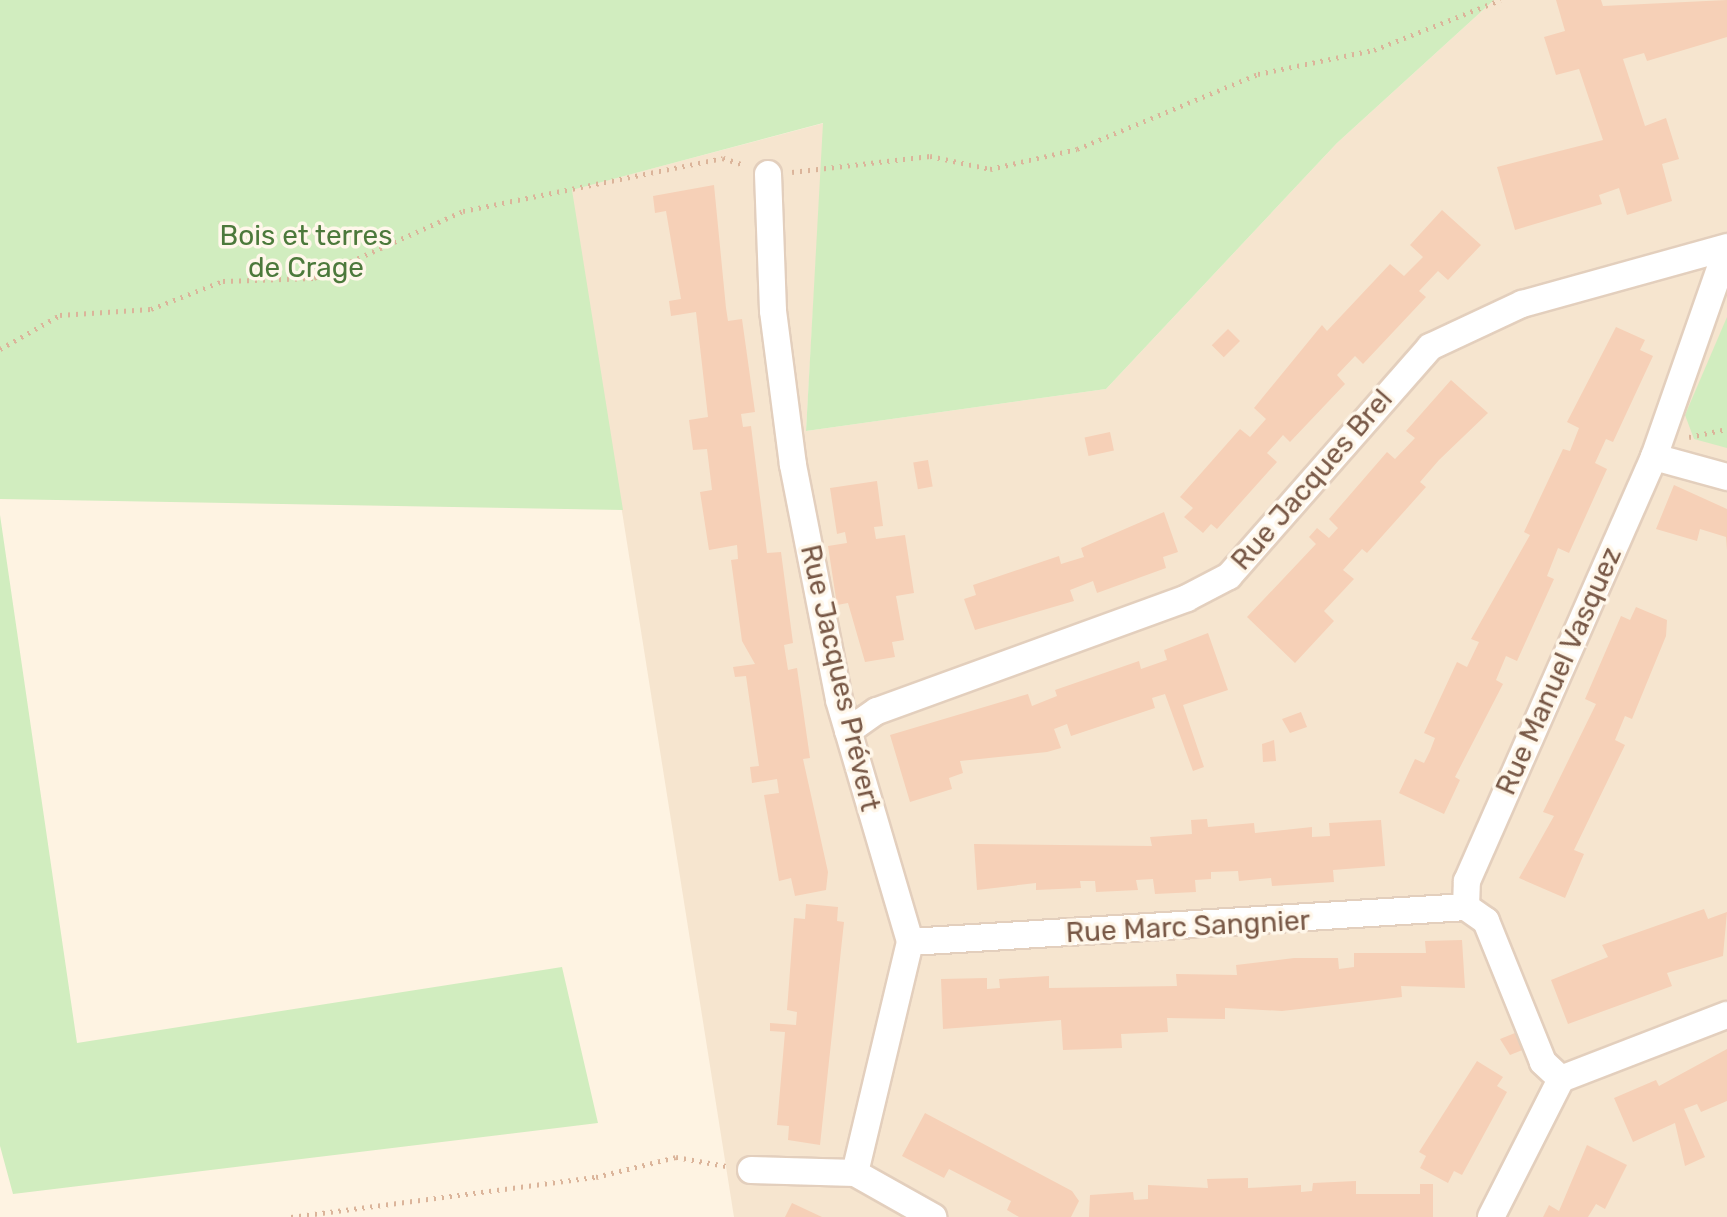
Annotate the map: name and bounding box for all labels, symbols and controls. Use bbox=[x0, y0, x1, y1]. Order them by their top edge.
park label: Bois et terres de Crage bbox=[219, 219, 393, 285]
street label: Rue Jacques Brel bbox=[1224, 383, 1400, 577]
street label: Rue Jacques Prévert bbox=[793, 541, 887, 815]
street label: Rue Manuel Vasquez bbox=[1489, 542, 1629, 800]
street label: Rue Marc Sangnier bbox=[1065, 904, 1311, 950]

